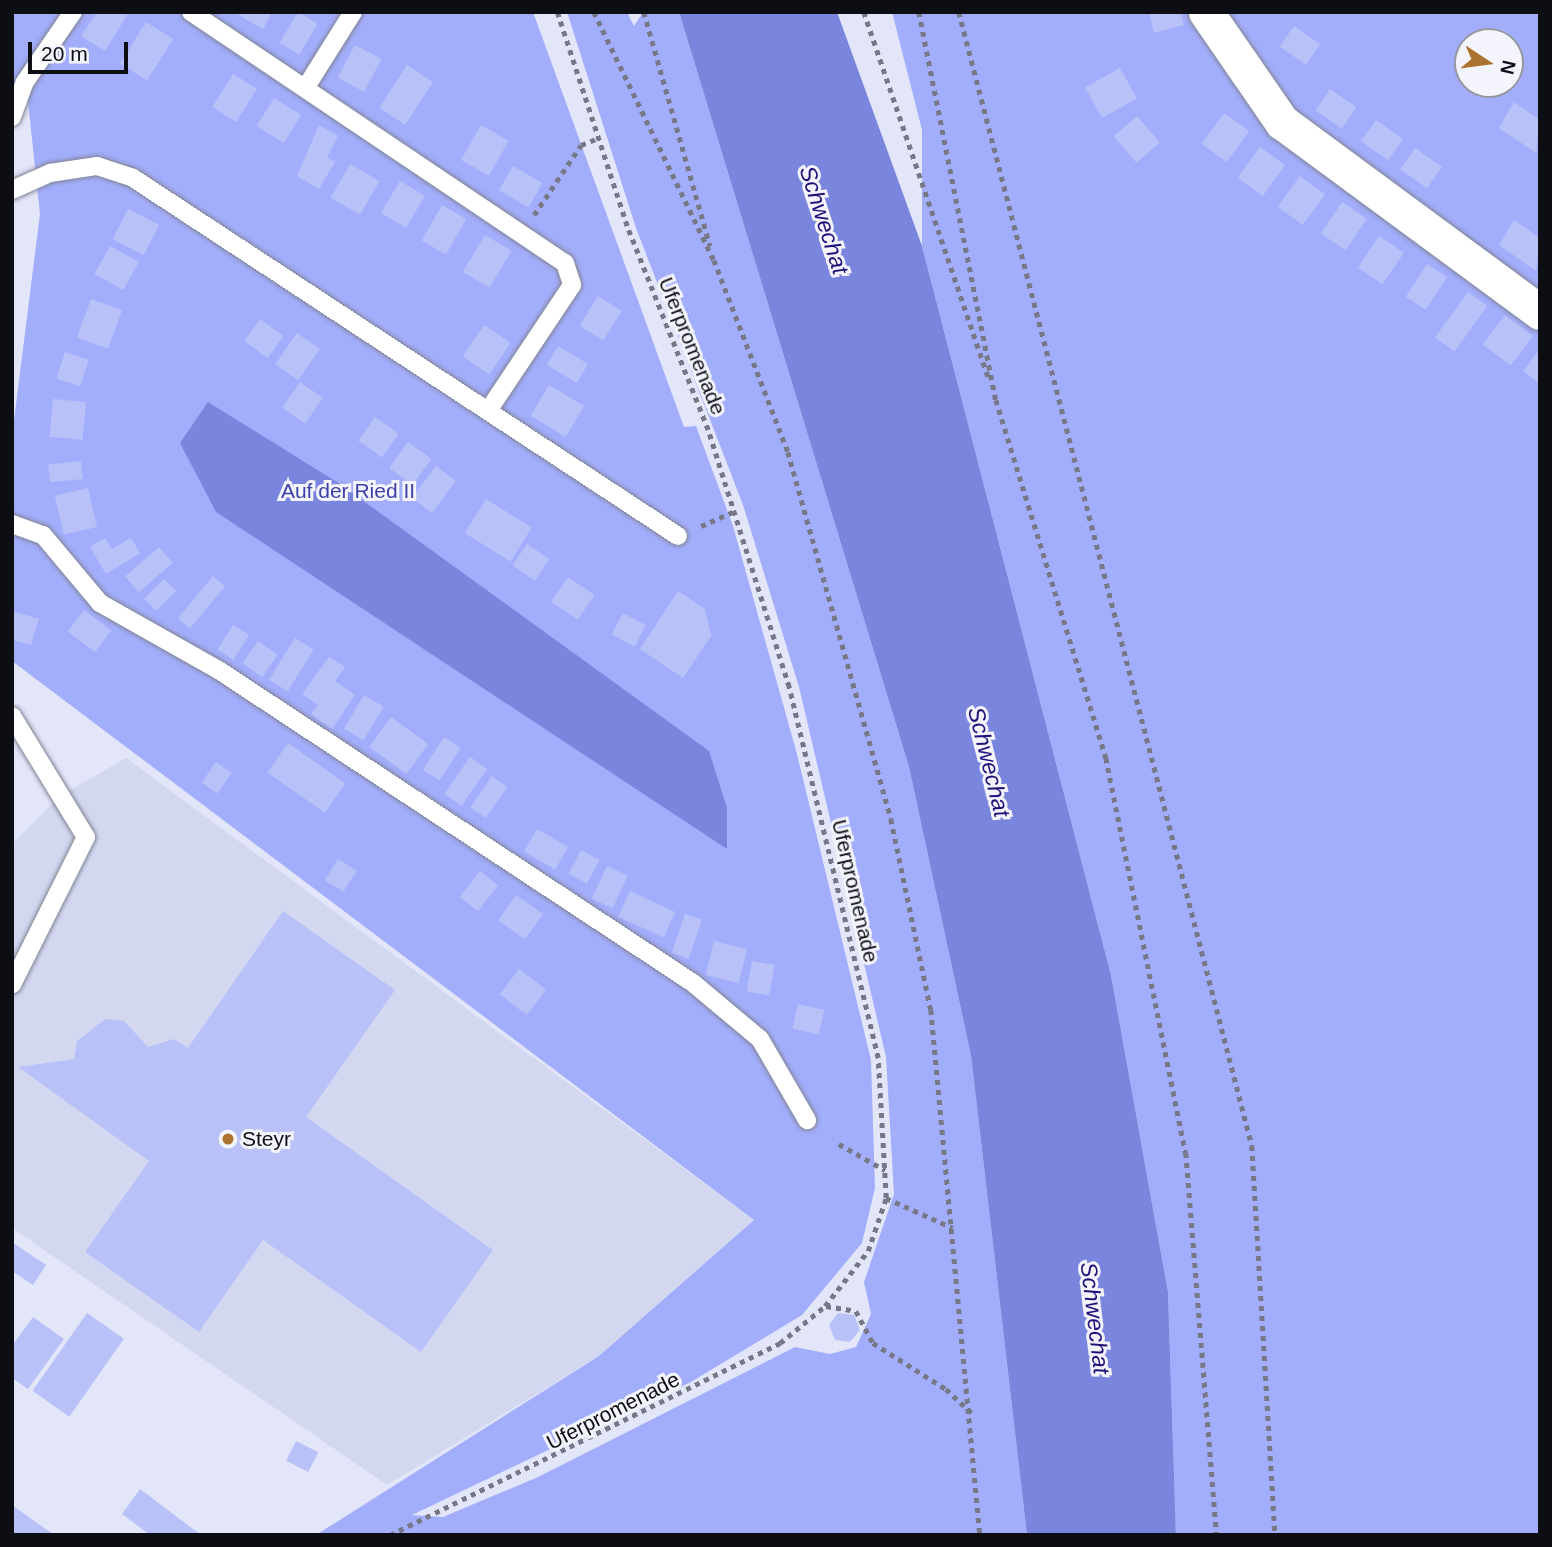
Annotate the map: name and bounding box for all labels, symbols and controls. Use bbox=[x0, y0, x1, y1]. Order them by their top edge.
scale bar bbox=[32, 28, 131, 72]
north arrow bbox=[1454, 28, 1524, 98]
text: 20 m bbox=[41, 42, 88, 65]
text: N bbox=[1496, 58, 1520, 76]
water label: Schwechat bbox=[793, 162, 855, 278]
street label: Uferpromenade bbox=[653, 274, 731, 418]
park label: Auf der Ried II bbox=[281, 478, 415, 504]
water label: Schwechat bbox=[962, 704, 1016, 820]
street label: Uferpromenade bbox=[826, 817, 884, 965]
place label: Steyr bbox=[242, 1126, 291, 1152]
marker: Steyr bbox=[220, 1131, 236, 1147]
water label: Schwechat bbox=[1074, 1260, 1116, 1376]
street label: Uferpromenade bbox=[542, 1367, 684, 1455]

